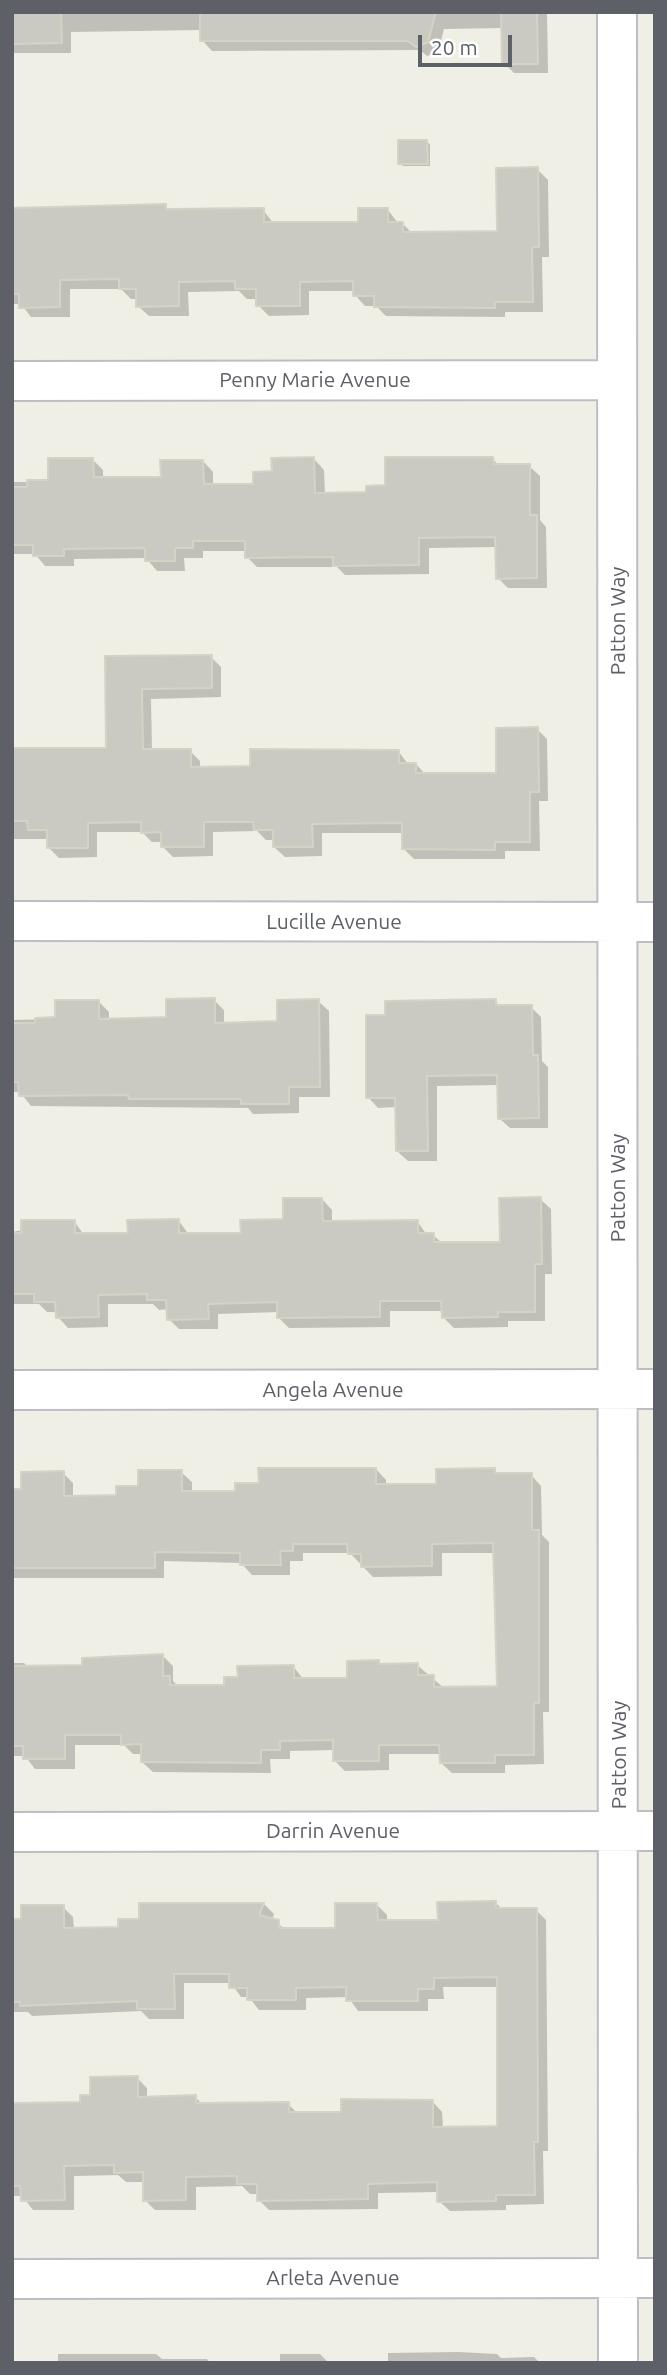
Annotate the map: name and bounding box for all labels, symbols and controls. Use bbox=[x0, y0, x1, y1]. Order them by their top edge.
scale bar bbox=[422, 21, 516, 65]
text: 20 m bbox=[431, 35, 478, 59]
street label: Penny Marie Avenue bbox=[219, 367, 411, 393]
street label: Patton Way bbox=[605, 567, 631, 675]
street label: Lucille Avenue bbox=[266, 909, 402, 935]
street label: Patton Way bbox=[605, 1134, 631, 1242]
street label: Angela Avenue bbox=[262, 1377, 404, 1403]
street label: Patton Way bbox=[606, 1701, 632, 1809]
street label: Darrin Avenue bbox=[266, 1818, 400, 1844]
street label: Arleta Avenue bbox=[266, 2265, 400, 2291]

